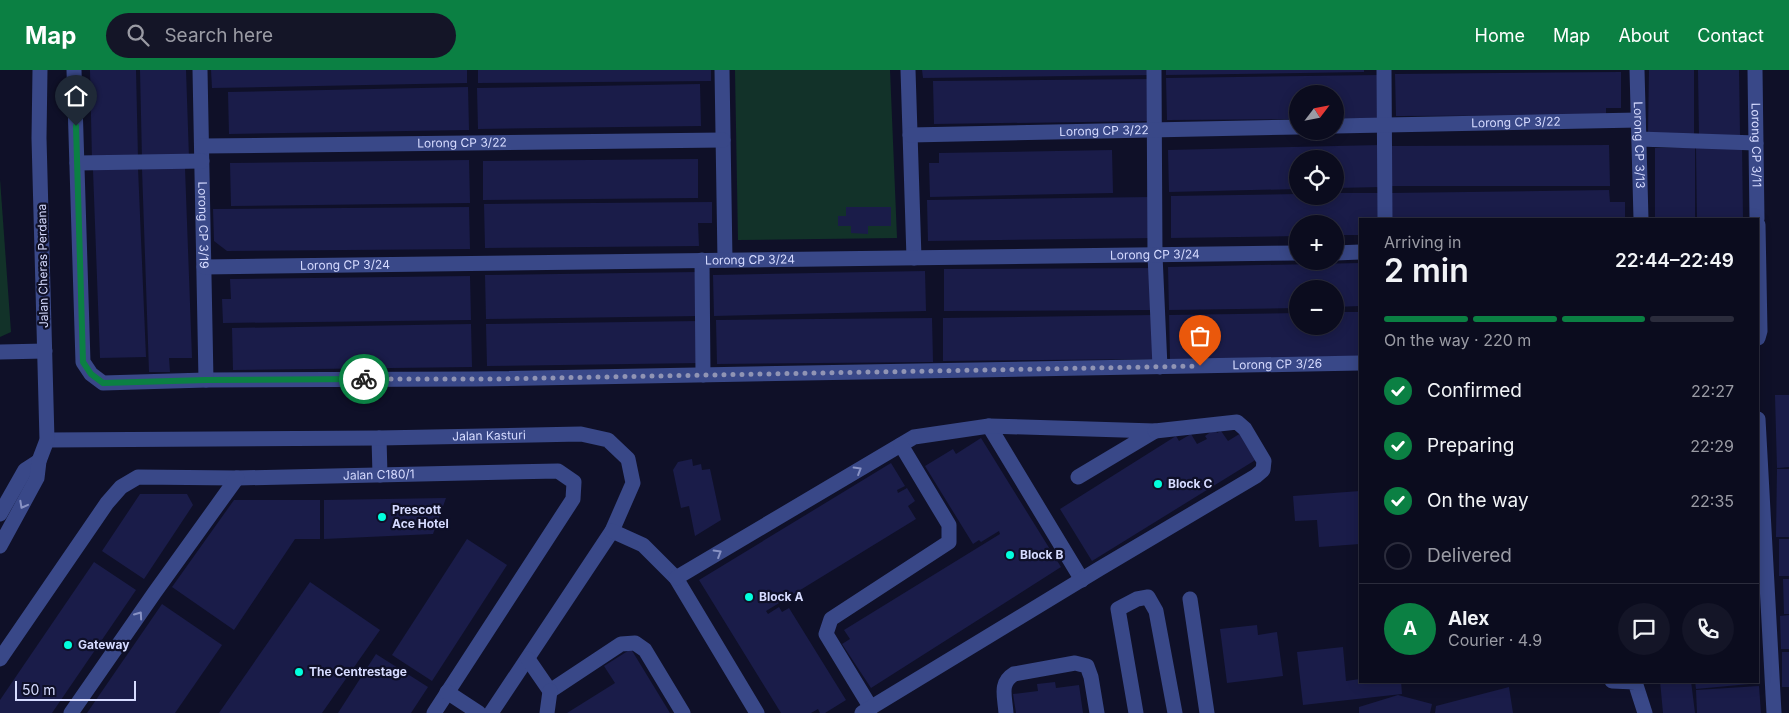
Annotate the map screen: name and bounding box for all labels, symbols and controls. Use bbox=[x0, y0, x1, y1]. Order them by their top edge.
search box bbox=[106, 13, 456, 58]
text: Map bbox=[25, 21, 76, 50]
icon: search bbox=[124, 21, 152, 49]
text: Search here bbox=[164, 24, 273, 47]
text: Home bbox=[1475, 25, 1525, 46]
text: Map bbox=[1553, 25, 1590, 46]
text: About bbox=[1618, 25, 1669, 46]
text: Contact bbox=[1697, 25, 1764, 46]
pin bbox=[55, 75, 97, 126]
icon: home bbox=[62, 82, 90, 110]
north arrow bbox=[1289, 85, 1344, 140]
map controls bbox=[1289, 85, 1344, 335]
street label: Lorong CP 3/13 bbox=[1631, 101, 1648, 189]
street label: Lorong CP 3/11 bbox=[1748, 103, 1765, 187]
street label: Lorong CP 3/22 bbox=[1471, 114, 1561, 130]
street label: Lorong CP 3/22 bbox=[1059, 122, 1149, 139]
street label: Lorong CP 3/22 bbox=[417, 134, 507, 151]
button: locate bbox=[1289, 150, 1344, 205]
street label: Lorong CP 3/19 bbox=[195, 181, 212, 269]
street label: Jalan Cheras Perdana bbox=[34, 204, 51, 328]
button: + bbox=[1289, 215, 1344, 270]
text: Arriving in bbox=[1384, 232, 1461, 252]
street label: Lorong CP 3/24 bbox=[1110, 246, 1200, 262]
text: 22:44–22:49 bbox=[1615, 249, 1734, 272]
street label: Lorong CP 3/24 bbox=[705, 251, 795, 268]
text: 2 min bbox=[1384, 251, 1469, 290]
street label: Lorong CP 3/24 bbox=[300, 257, 390, 273]
button: − bbox=[1289, 280, 1344, 335]
pin bbox=[1179, 315, 1221, 366]
icon: bag bbox=[1186, 322, 1214, 350]
text: On the way · 220 m bbox=[1384, 330, 1531, 350]
courier bbox=[339, 354, 389, 404]
street label: Lorong CP 3/26 bbox=[1232, 356, 1322, 372]
icon: bike bbox=[350, 365, 378, 393]
icon: check bbox=[1384, 377, 1412, 405]
text: Confirmed bbox=[1427, 379, 1522, 402]
text: 22:27 bbox=[1691, 381, 1734, 401]
street label: Jalan Kasturi bbox=[452, 427, 526, 444]
icon: check bbox=[1384, 432, 1412, 460]
text: Preparing bbox=[1427, 434, 1514, 457]
text: 22:29 bbox=[1690, 436, 1734, 456]
street label: Jalan C180/1 bbox=[343, 466, 415, 483]
one-way arrow bbox=[852, 467, 861, 477]
place label: Block C bbox=[1168, 476, 1212, 491]
marker: Block C bbox=[1152, 478, 1164, 490]
icon: check bbox=[1384, 487, 1412, 515]
text: On the way bbox=[1427, 489, 1529, 512]
text: 22:35 bbox=[1690, 491, 1734, 511]
one-way arrow bbox=[19, 499, 29, 508]
place label: Prescott Ace Hotel bbox=[392, 502, 449, 531]
marker: Prescott Ace Hotel bbox=[376, 511, 388, 523]
text: Delivered bbox=[1427, 544, 1512, 567]
place label: Block B bbox=[1020, 547, 1063, 562]
one-way arrow bbox=[712, 549, 721, 559]
marker: Block B bbox=[1004, 549, 1016, 561]
place label: Block A bbox=[759, 589, 803, 604]
marker: Block A bbox=[743, 591, 755, 603]
button: chat bbox=[1618, 603, 1670, 655]
button: phone bbox=[1682, 603, 1734, 655]
text: Alex bbox=[1448, 607, 1489, 630]
one-way arrow bbox=[133, 612, 142, 621]
text: A bbox=[1403, 617, 1417, 640]
text: Courier · 4.9 bbox=[1448, 630, 1542, 650]
place label: Gateway bbox=[78, 637, 130, 652]
marker: Gateway bbox=[62, 639, 74, 651]
place label: The Centrestage bbox=[309, 664, 407, 679]
marker: The Centrestage bbox=[293, 666, 305, 678]
scale bar bbox=[15, 678, 136, 701]
text: 50 m bbox=[22, 681, 56, 698]

